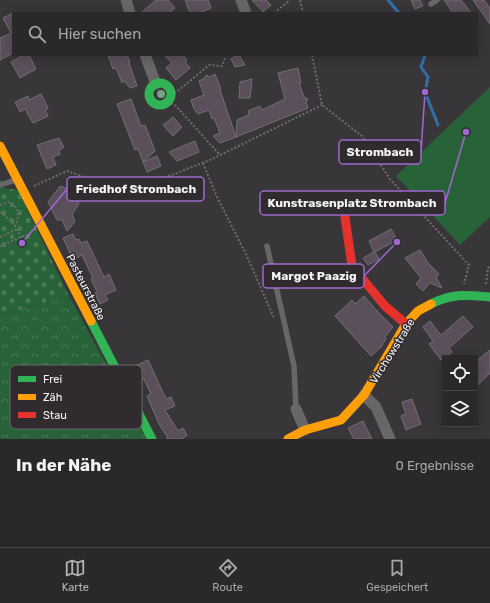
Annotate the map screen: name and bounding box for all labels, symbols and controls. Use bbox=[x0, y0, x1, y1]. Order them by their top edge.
search box bbox=[12, 12, 478, 56]
icon: search bbox=[26, 23, 48, 45]
text: Hier suchen bbox=[58, 25, 141, 43]
callout: Strombach bbox=[339, 140, 421, 164]
text: Strombach bbox=[347, 145, 414, 159]
callout: Friedhof Strombach bbox=[67, 177, 204, 201]
text: Friedhof Strombach bbox=[76, 182, 196, 196]
callout: Kunstrasenplatz Strombach bbox=[260, 191, 445, 215]
text: Kunstrasenplatz Strombach bbox=[268, 196, 437, 210]
street label: Pasteurstraße bbox=[63, 252, 108, 323]
callout: Margot Paazig bbox=[263, 264, 364, 288]
text: Margot Paazig bbox=[271, 269, 357, 283]
street label: Virchowstraße bbox=[367, 316, 418, 386]
map controls bbox=[442, 355, 478, 427]
button: locate bbox=[442, 355, 478, 391]
legend bbox=[10, 365, 142, 429]
text: Frei bbox=[43, 373, 62, 386]
text: Zäh bbox=[43, 391, 62, 404]
button: layers bbox=[442, 391, 478, 427]
text: Stau bbox=[43, 409, 67, 422]
text: In der Nähe bbox=[16, 455, 111, 475]
text: 0 Ergebnisse bbox=[396, 458, 474, 473]
tab: Karte bbox=[62, 557, 89, 594]
tab: Route bbox=[212, 557, 243, 594]
tab: Gespeichert bbox=[366, 557, 428, 594]

